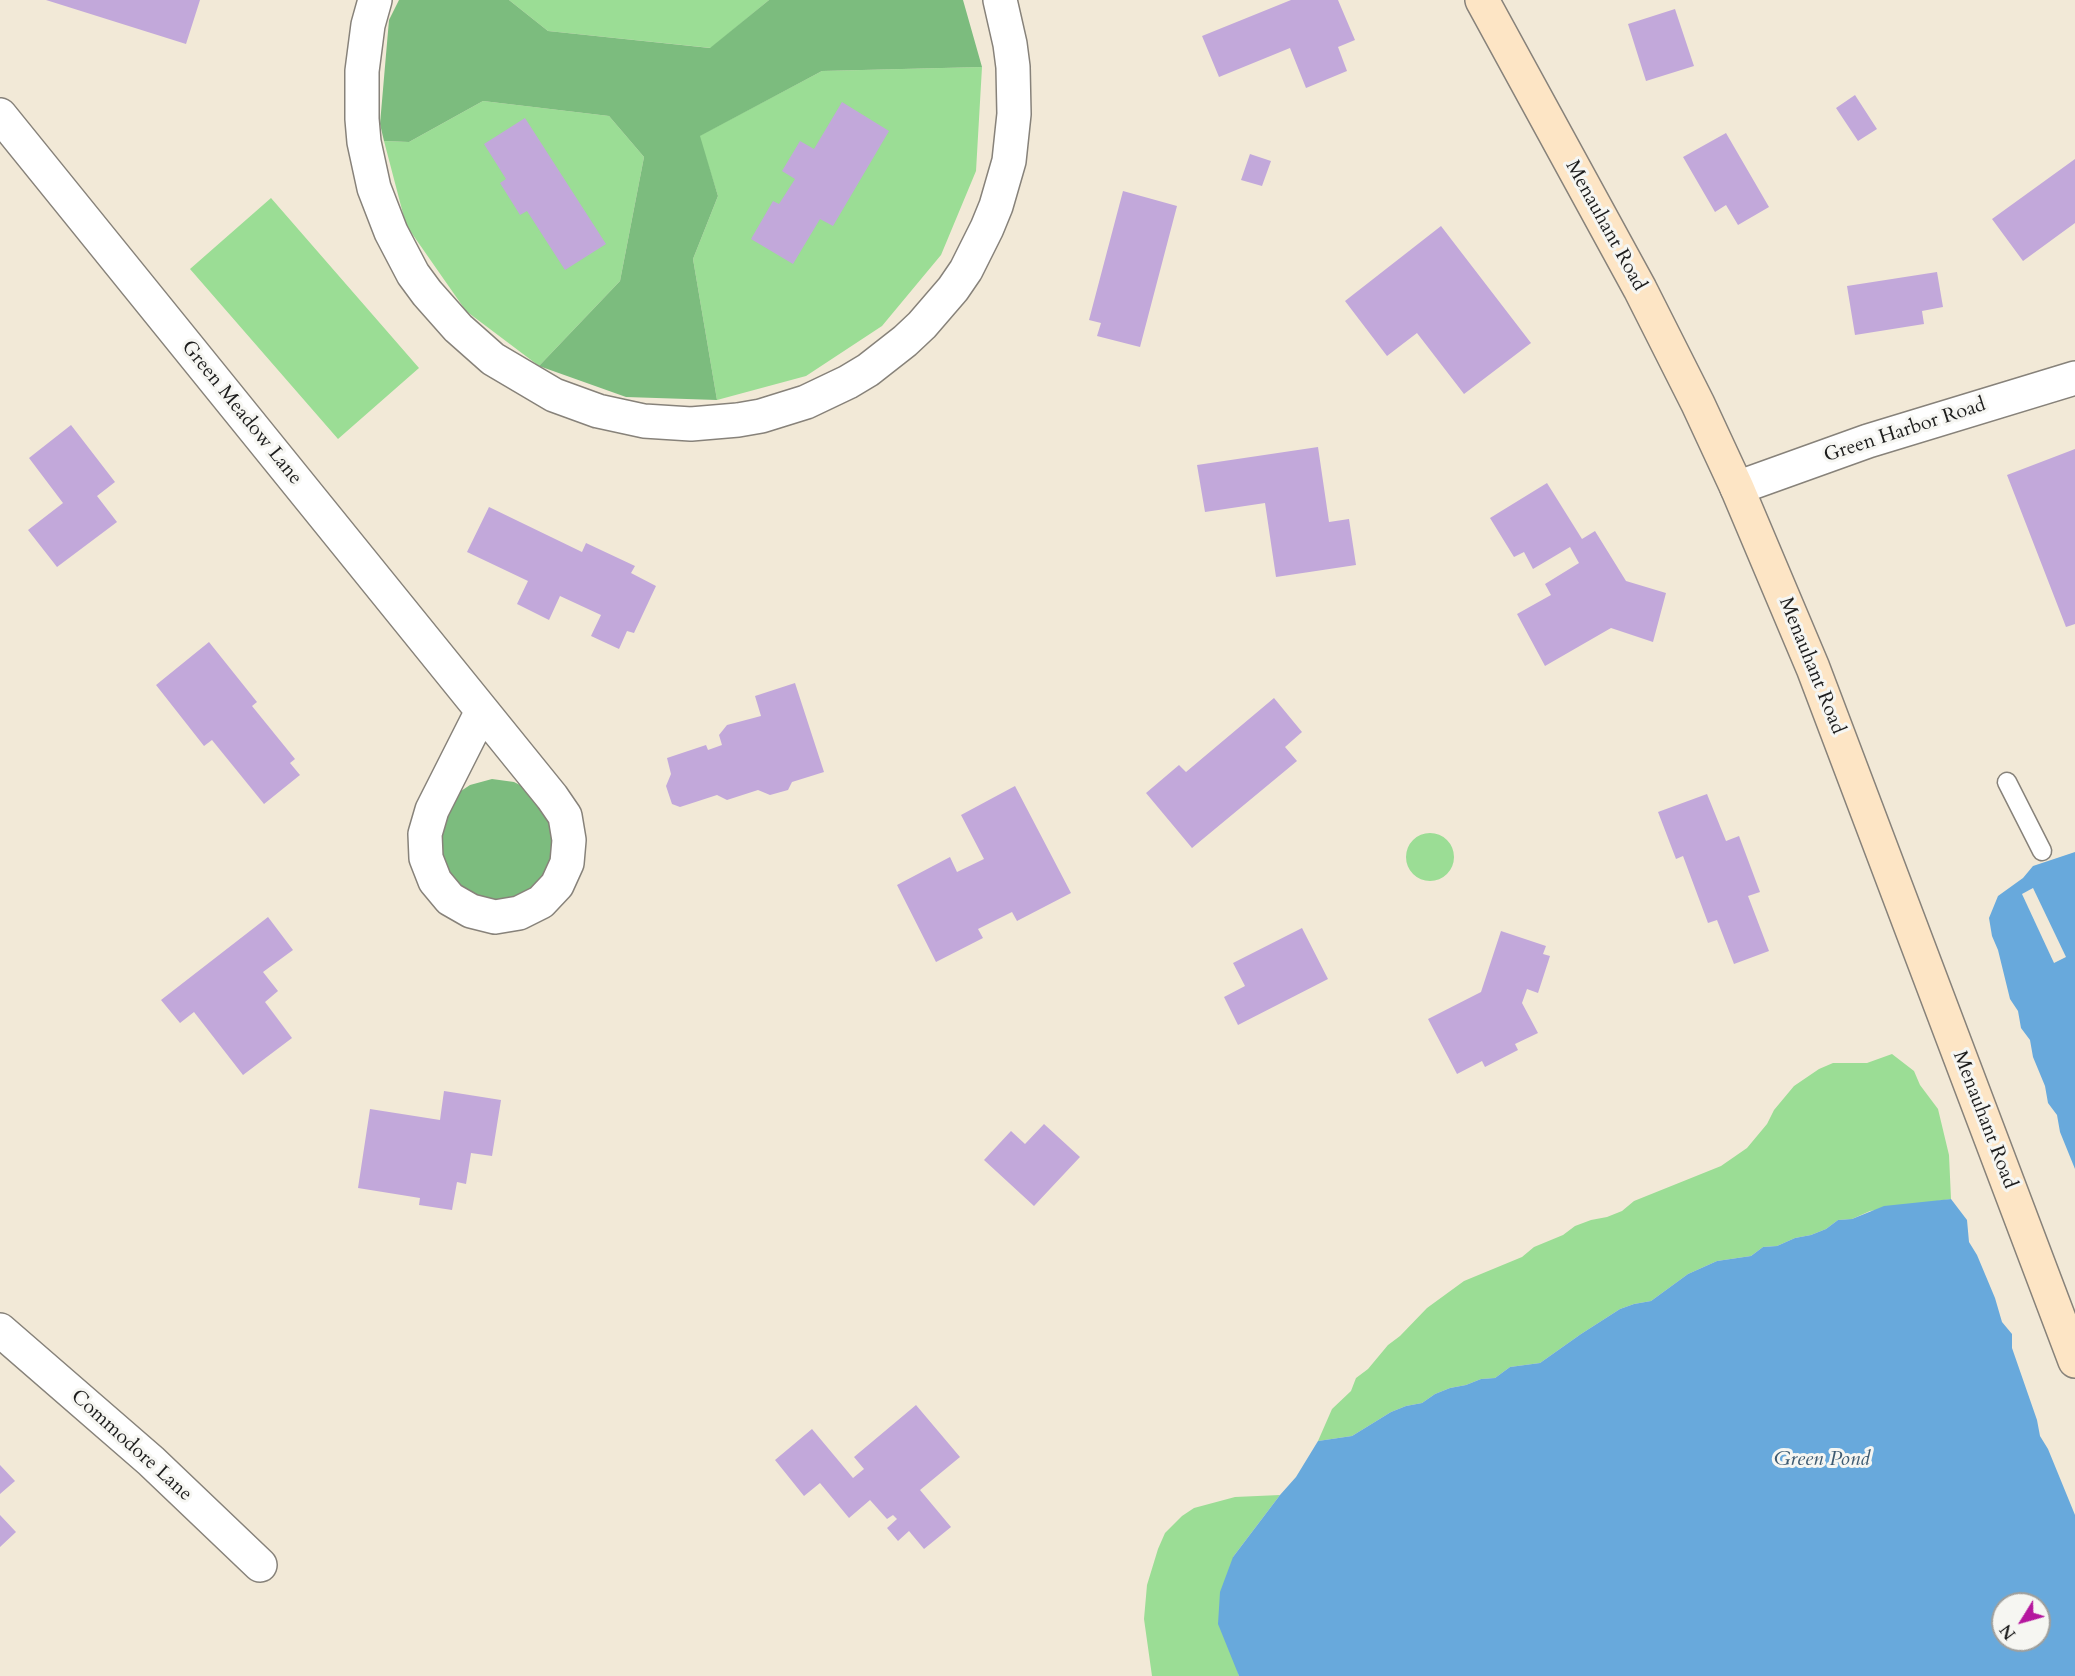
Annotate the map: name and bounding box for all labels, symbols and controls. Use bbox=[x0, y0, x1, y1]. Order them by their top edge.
street label: Menauhant Road bbox=[1559, 157, 1651, 295]
street label: Green Meadow Lane bbox=[175, 336, 307, 490]
street label: Green Harbor Road bbox=[1821, 393, 1989, 469]
street label: Menauhant Road bbox=[1773, 594, 1849, 738]
street label: Menauhant Road bbox=[1947, 1048, 2021, 1192]
street label: Commodore Lane bbox=[65, 1385, 197, 1507]
water label: Green Pond bbox=[1774, 1447, 1870, 1473]
north arrow bbox=[1991, 1592, 2051, 1652]
text: N bbox=[1995, 1619, 2021, 1644]

